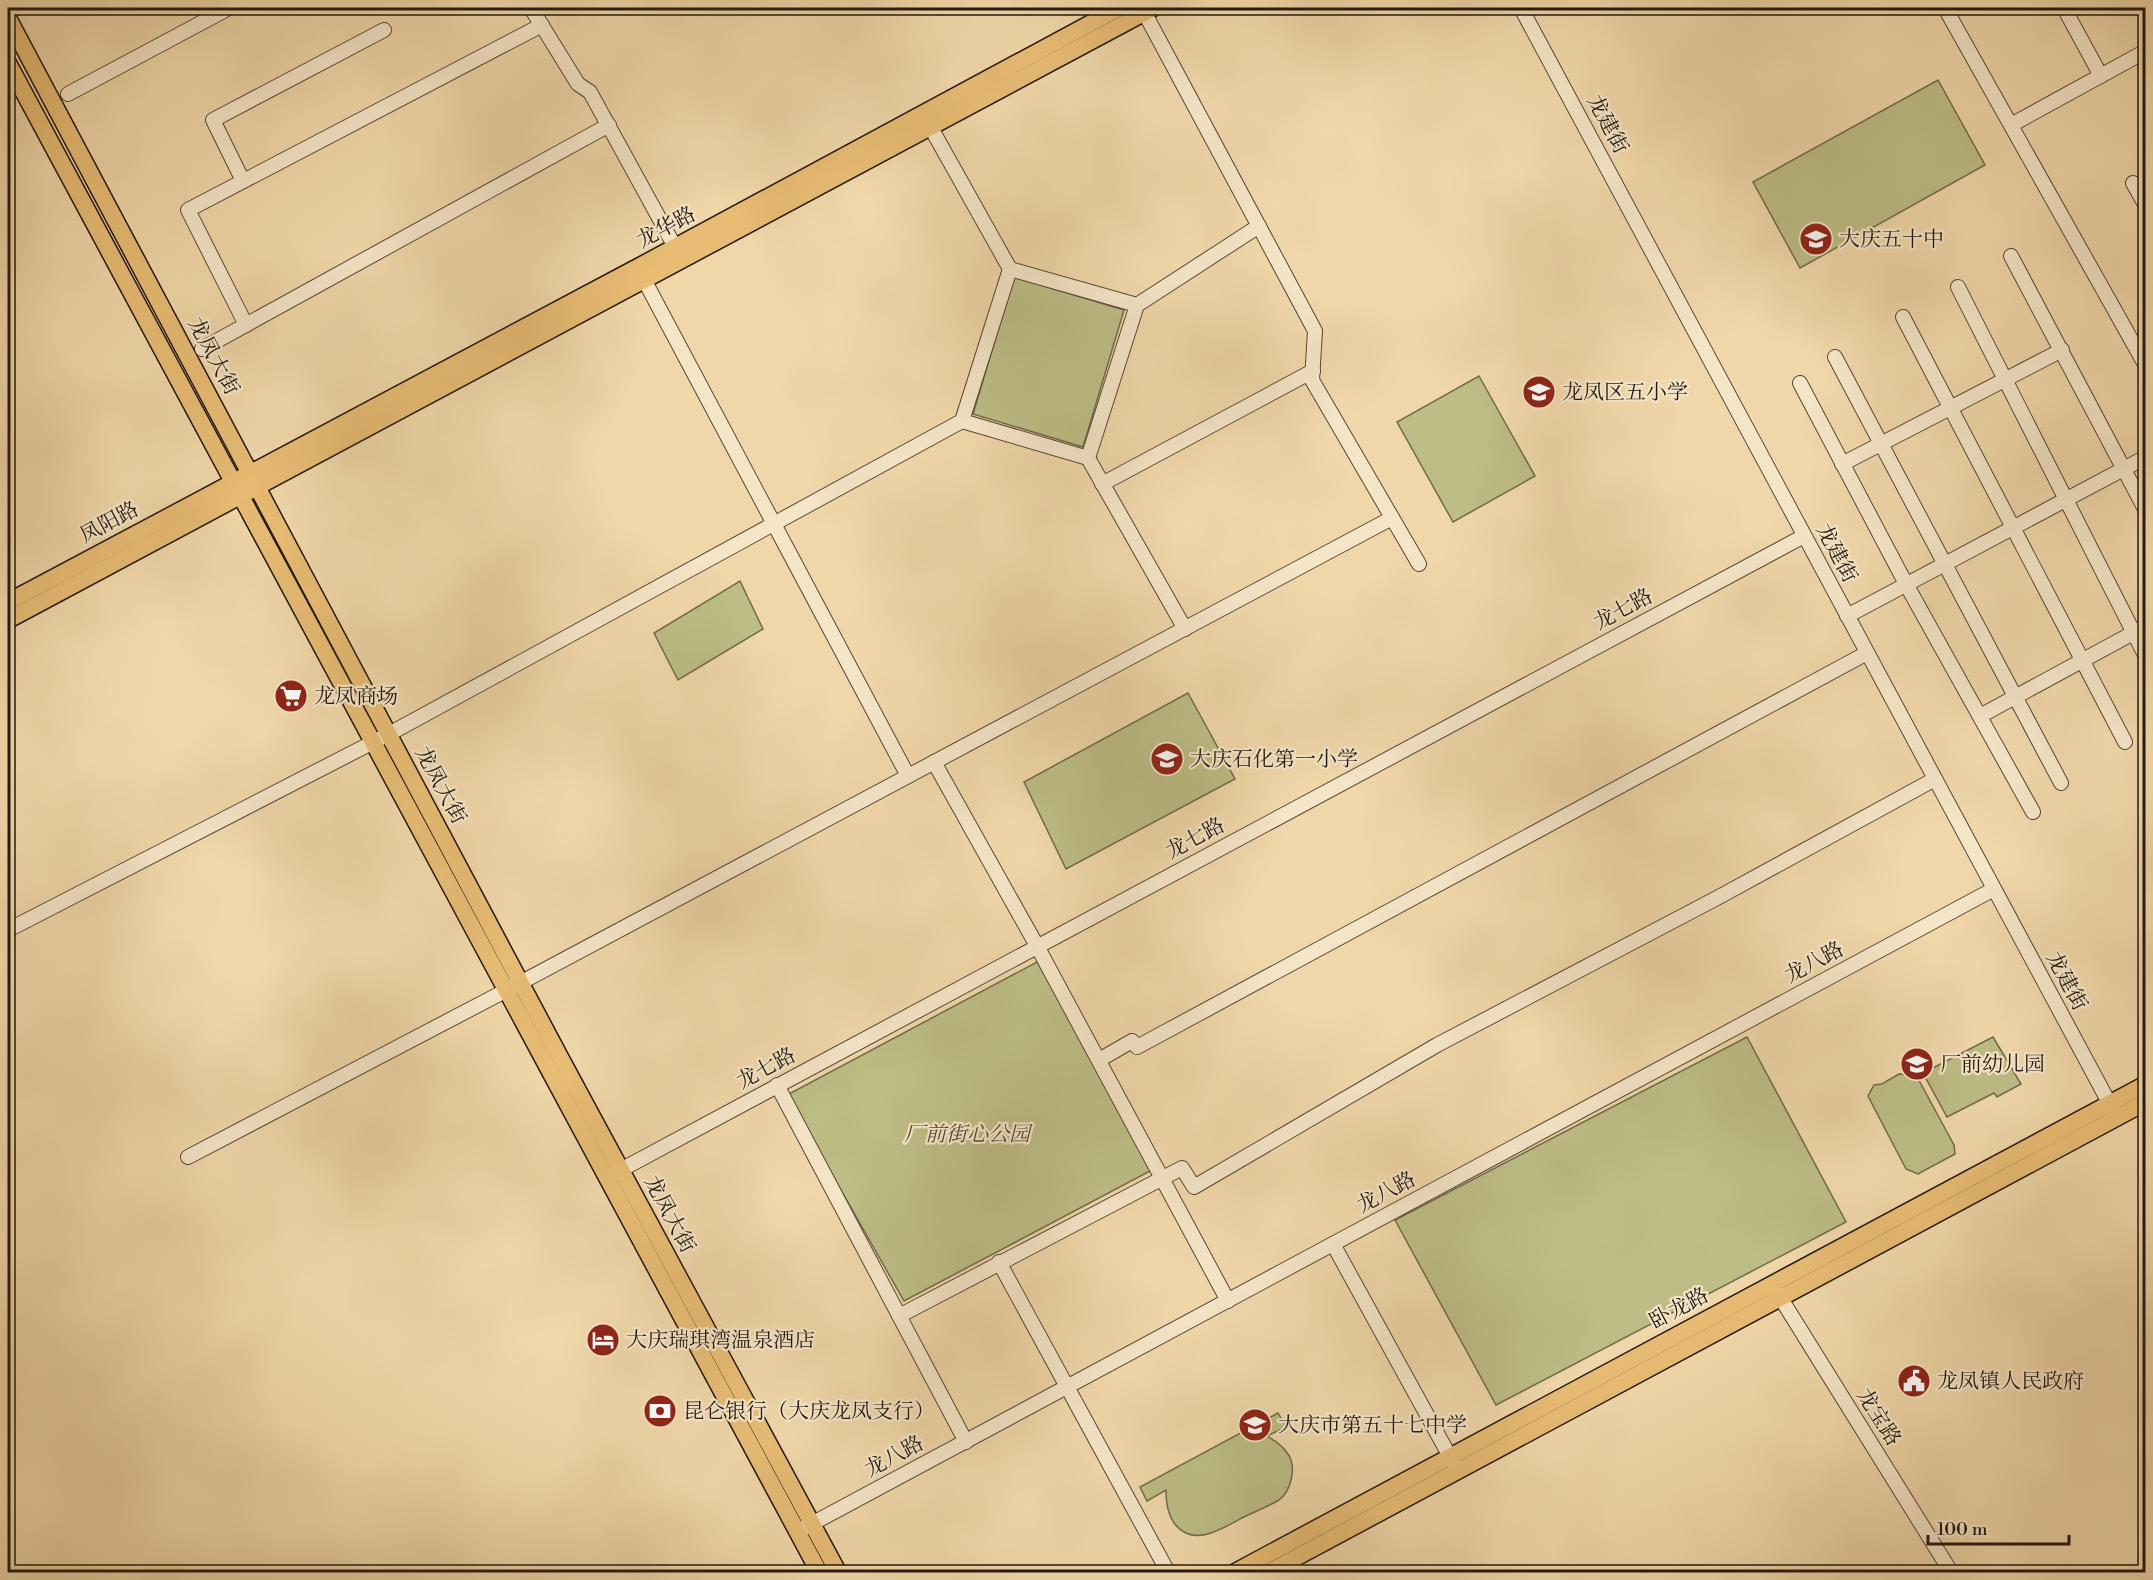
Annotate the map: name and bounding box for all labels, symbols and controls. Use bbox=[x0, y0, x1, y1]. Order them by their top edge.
street label: 龙建街 bbox=[1581, 91, 1633, 158]
street label: 龙华路 bbox=[633, 202, 700, 254]
school or university icon: 大庆五十中 bbox=[1798, 221, 1834, 257]
place label: 大庆五十中 bbox=[1839, 227, 1944, 253]
street label: 龙凤大街 bbox=[182, 313, 244, 400]
school or university icon: 龙凤区五小学 bbox=[1521, 374, 1557, 410]
place label: 龙凤区五小学 bbox=[1562, 380, 1688, 406]
street label: 凤阳路 bbox=[76, 497, 143, 549]
street label: 龙建街 bbox=[1810, 520, 1862, 587]
street label: 龙七路 bbox=[1590, 584, 1657, 636]
supermarket icon: 龙凤商场 bbox=[273, 678, 309, 714]
place label: 龙凤商场 bbox=[314, 684, 398, 710]
school or university icon: 大庆石化第一小学 bbox=[1149, 741, 1185, 777]
street label: 龙凤大街 bbox=[409, 742, 471, 829]
place label: 大庆石化第一小学 bbox=[1190, 747, 1358, 773]
street label: 龙七路 bbox=[1162, 813, 1229, 865]
street label: 龙八路 bbox=[1781, 937, 1848, 989]
street label: 龙建街 bbox=[2040, 948, 2092, 1015]
street label: 龙七路 bbox=[733, 1043, 800, 1095]
school or university icon: 厂前幼儿园 bbox=[1899, 1046, 1935, 1082]
place label: 厂前幼儿园 bbox=[1940, 1052, 2045, 1078]
park label: 厂前街心公园 bbox=[904, 1122, 1033, 1148]
street label: 龙八路 bbox=[1353, 1167, 1420, 1219]
street label: 龙凤大街 bbox=[638, 1171, 700, 1258]
street label: 卧龙路 bbox=[1646, 1283, 1713, 1335]
hotel icon: 大庆瑞琪湾温泉酒店 bbox=[585, 1322, 621, 1358]
place label: 大庆瑞琪湾温泉酒店 bbox=[626, 1328, 815, 1354]
public building icon: 龙凤镇人民政府 bbox=[1896, 1363, 1932, 1399]
place label: 龙凤镇人民政府 bbox=[1937, 1369, 2084, 1395]
street label: 龙宝路 bbox=[1850, 1384, 1906, 1451]
bank icon: 昆仑银行（大庆龙凤支行） bbox=[642, 1393, 678, 1429]
place label: 昆仑银行（大庆龙凤支行） bbox=[683, 1399, 935, 1425]
school or university icon: 大庆市第五十七中学 bbox=[1237, 1407, 1273, 1443]
place label: 大庆市第五十七中学 bbox=[1278, 1413, 1467, 1439]
street label: 龙八路 bbox=[861, 1431, 928, 1483]
scale bar bbox=[1928, 1508, 2069, 1546]
text: 100 m bbox=[1937, 1518, 1988, 1541]

